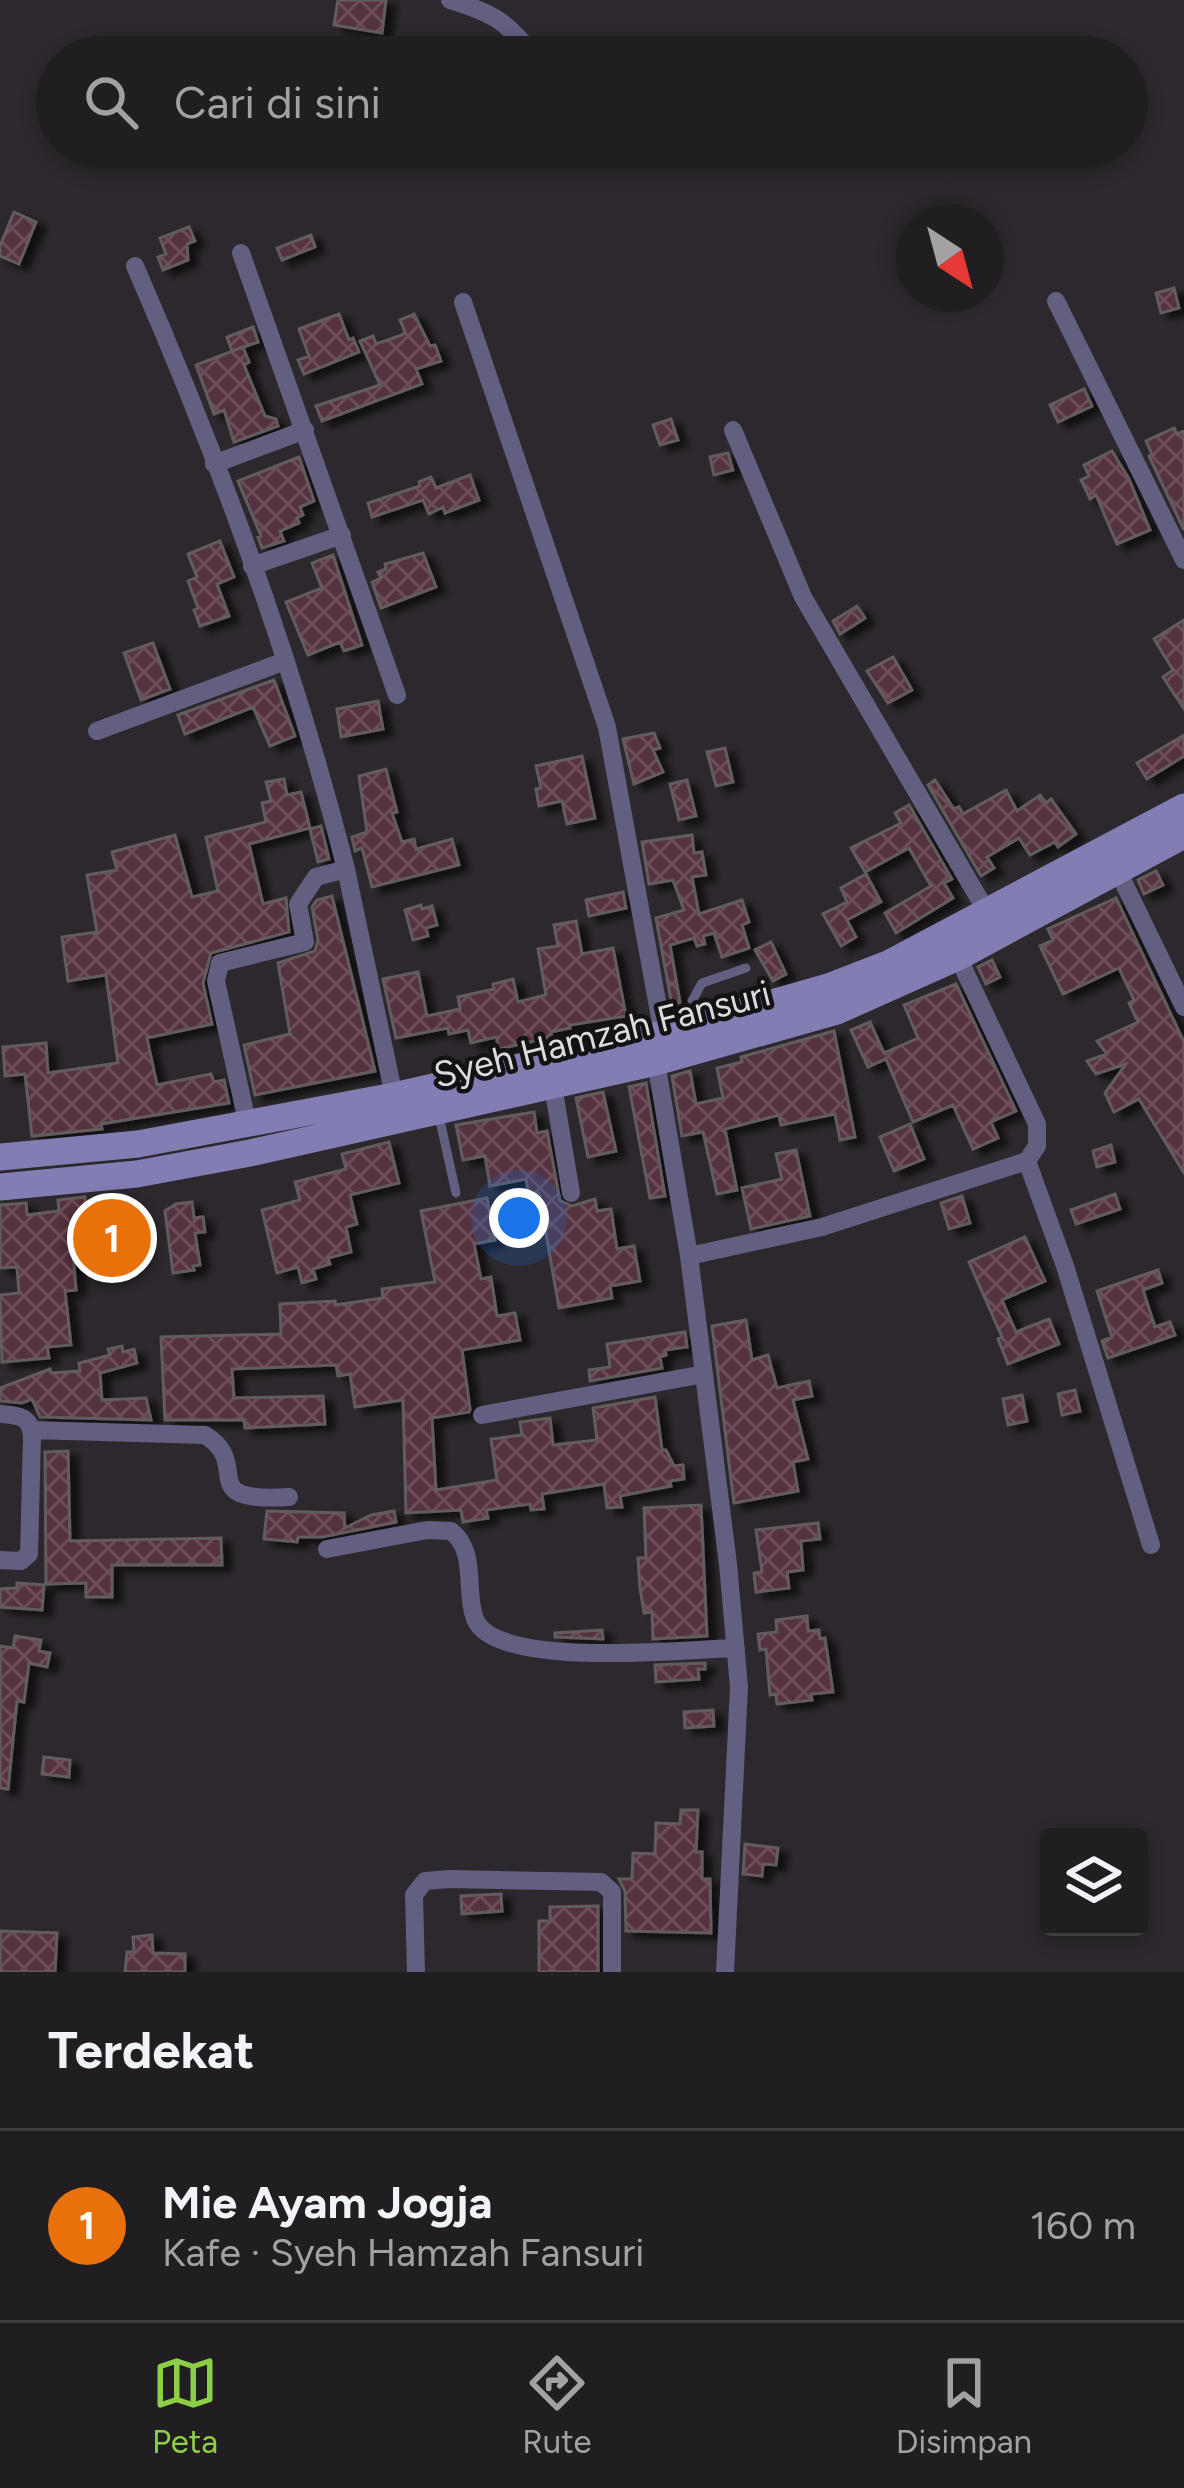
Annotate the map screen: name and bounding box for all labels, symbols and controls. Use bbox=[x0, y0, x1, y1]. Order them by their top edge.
search box bbox=[36, 36, 1148, 168]
icon: search bbox=[78, 69, 144, 135]
text: Cari di sini bbox=[174, 75, 381, 129]
north arrow bbox=[896, 204, 1004, 312]
street label: Syeh Hamzah Fansuri bbox=[429, 971, 775, 1097]
your location bbox=[489, 1188, 549, 1248]
pin: 1 bbox=[73, 1193, 151, 1283]
map controls bbox=[1040, 1828, 1148, 1936]
button: layers bbox=[1040, 1828, 1148, 1936]
text: Terdekat bbox=[48, 2020, 254, 2081]
text: Mie Ayam Jogja bbox=[162, 2175, 492, 2229]
text: 1 bbox=[79, 2202, 95, 2249]
text: 160 m bbox=[1030, 2202, 1136, 2249]
text: Kafe · Syeh Hamzah Fansuri bbox=[162, 2229, 644, 2276]
tab: Peta bbox=[152, 2350, 218, 2461]
tab: Rute bbox=[522, 2350, 592, 2461]
tab: Disimpan bbox=[896, 2350, 1032, 2461]

